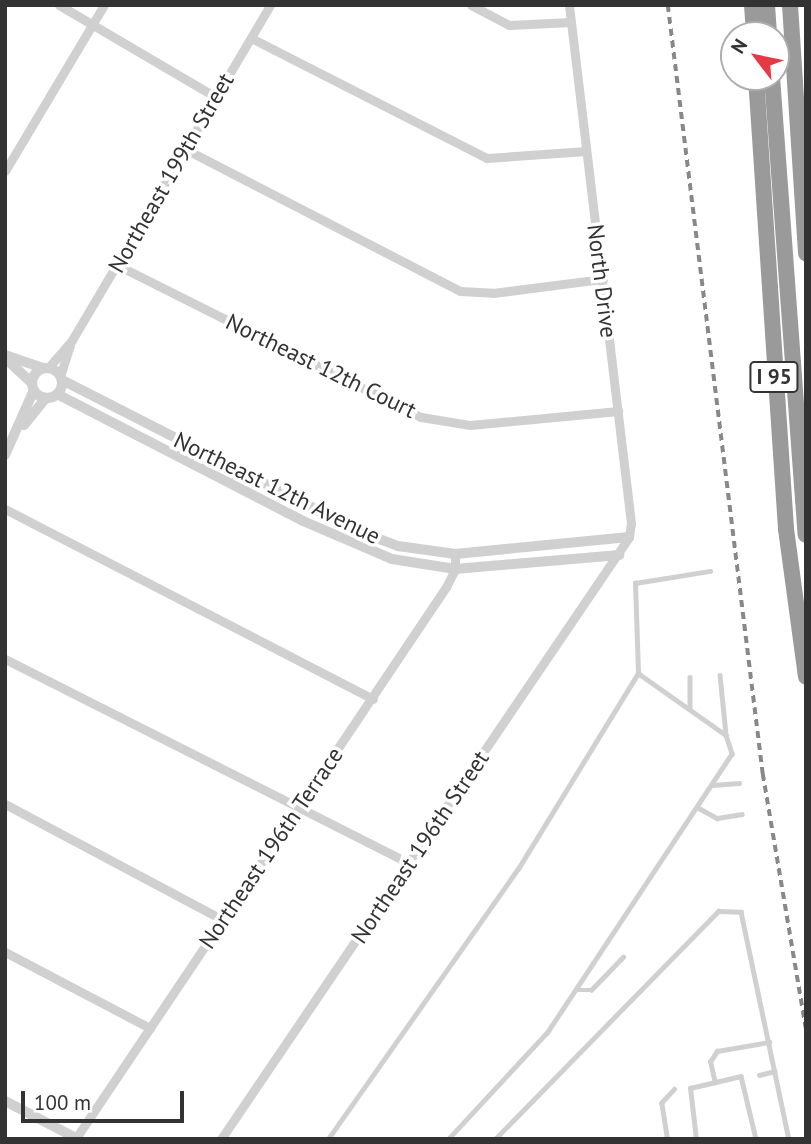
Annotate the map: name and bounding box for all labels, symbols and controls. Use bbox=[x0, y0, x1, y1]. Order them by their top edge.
north arrow bbox=[720, 21, 790, 91]
text: N bbox=[725, 34, 752, 58]
street label: Northeast 199th Street bbox=[102, 68, 240, 278]
street label: North Drive bbox=[581, 223, 623, 339]
street label: Northeast 12th Court bbox=[221, 308, 421, 424]
road number: I 95 bbox=[748, 360, 800, 394]
street label: Northeast 12th Avenue bbox=[169, 426, 385, 550]
street label: Northeast 196th Terrace bbox=[193, 742, 349, 954]
street label: Northeast 196th Street bbox=[345, 745, 495, 949]
scale bar bbox=[24, 1078, 187, 1122]
text: 100 m bbox=[34, 1089, 91, 1116]

